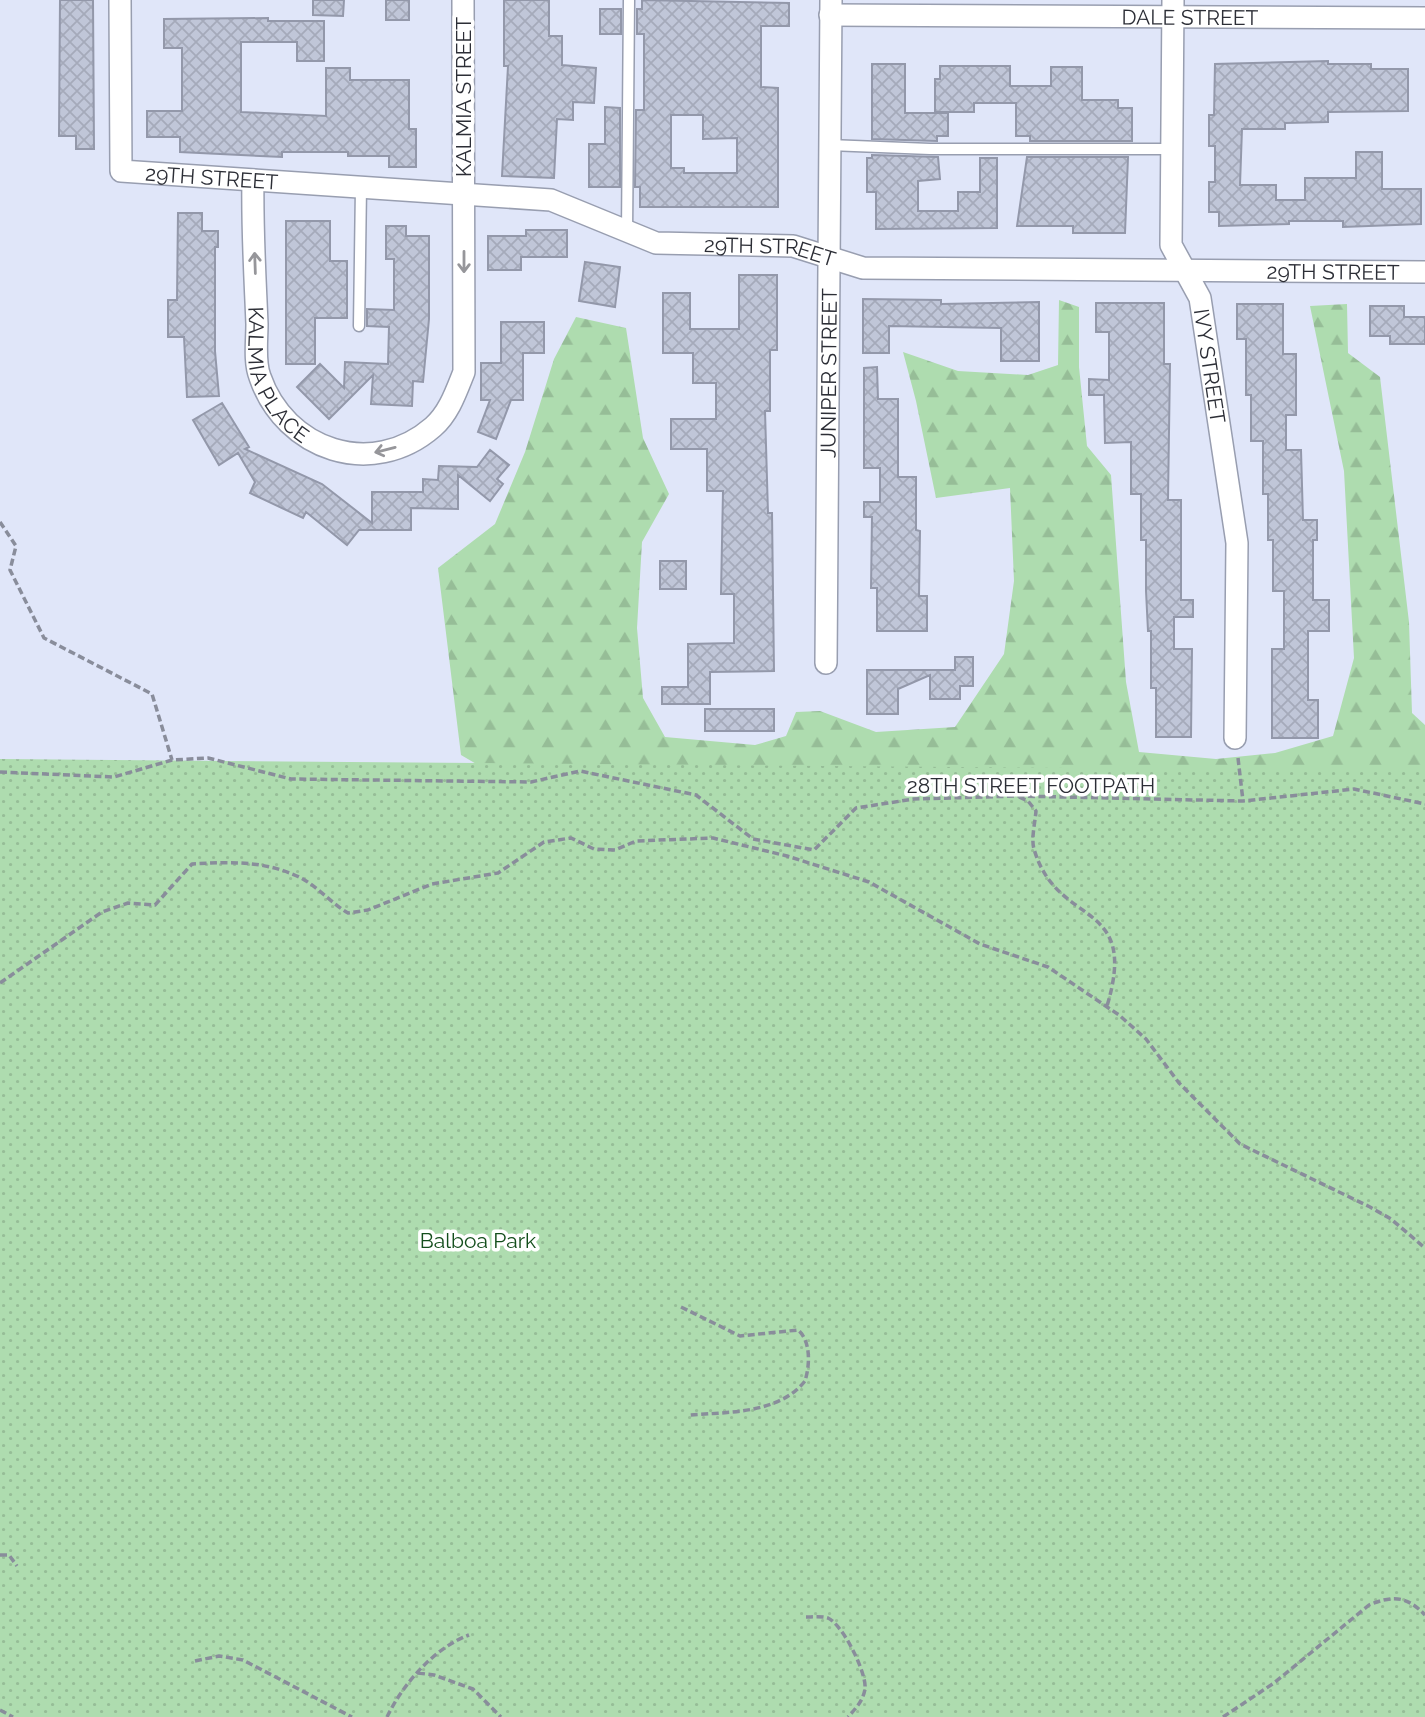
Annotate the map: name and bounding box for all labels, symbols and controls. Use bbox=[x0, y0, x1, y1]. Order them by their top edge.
street label: DALE STREET bbox=[1122, 4, 1259, 30]
street label: KALMIA STREET bbox=[451, 17, 476, 177]
street label: 29TH STREET bbox=[145, 160, 279, 194]
street label: 29TH STREET bbox=[704, 232, 839, 271]
one-way arrow bbox=[457, 250, 471, 273]
one-way arrow bbox=[248, 251, 261, 274]
street label: 29TH STREET bbox=[1267, 258, 1400, 284]
street label: JUNIPER STREET bbox=[815, 288, 841, 458]
street label: KALMIA PLACE bbox=[244, 306, 314, 448]
street label: IVY STREET bbox=[1189, 307, 1231, 425]
one-way arrow bbox=[374, 444, 396, 457]
street label: 28TH STREET FOOTPATH bbox=[907, 773, 1155, 798]
park label: Balboa Park bbox=[420, 1228, 536, 1253]

